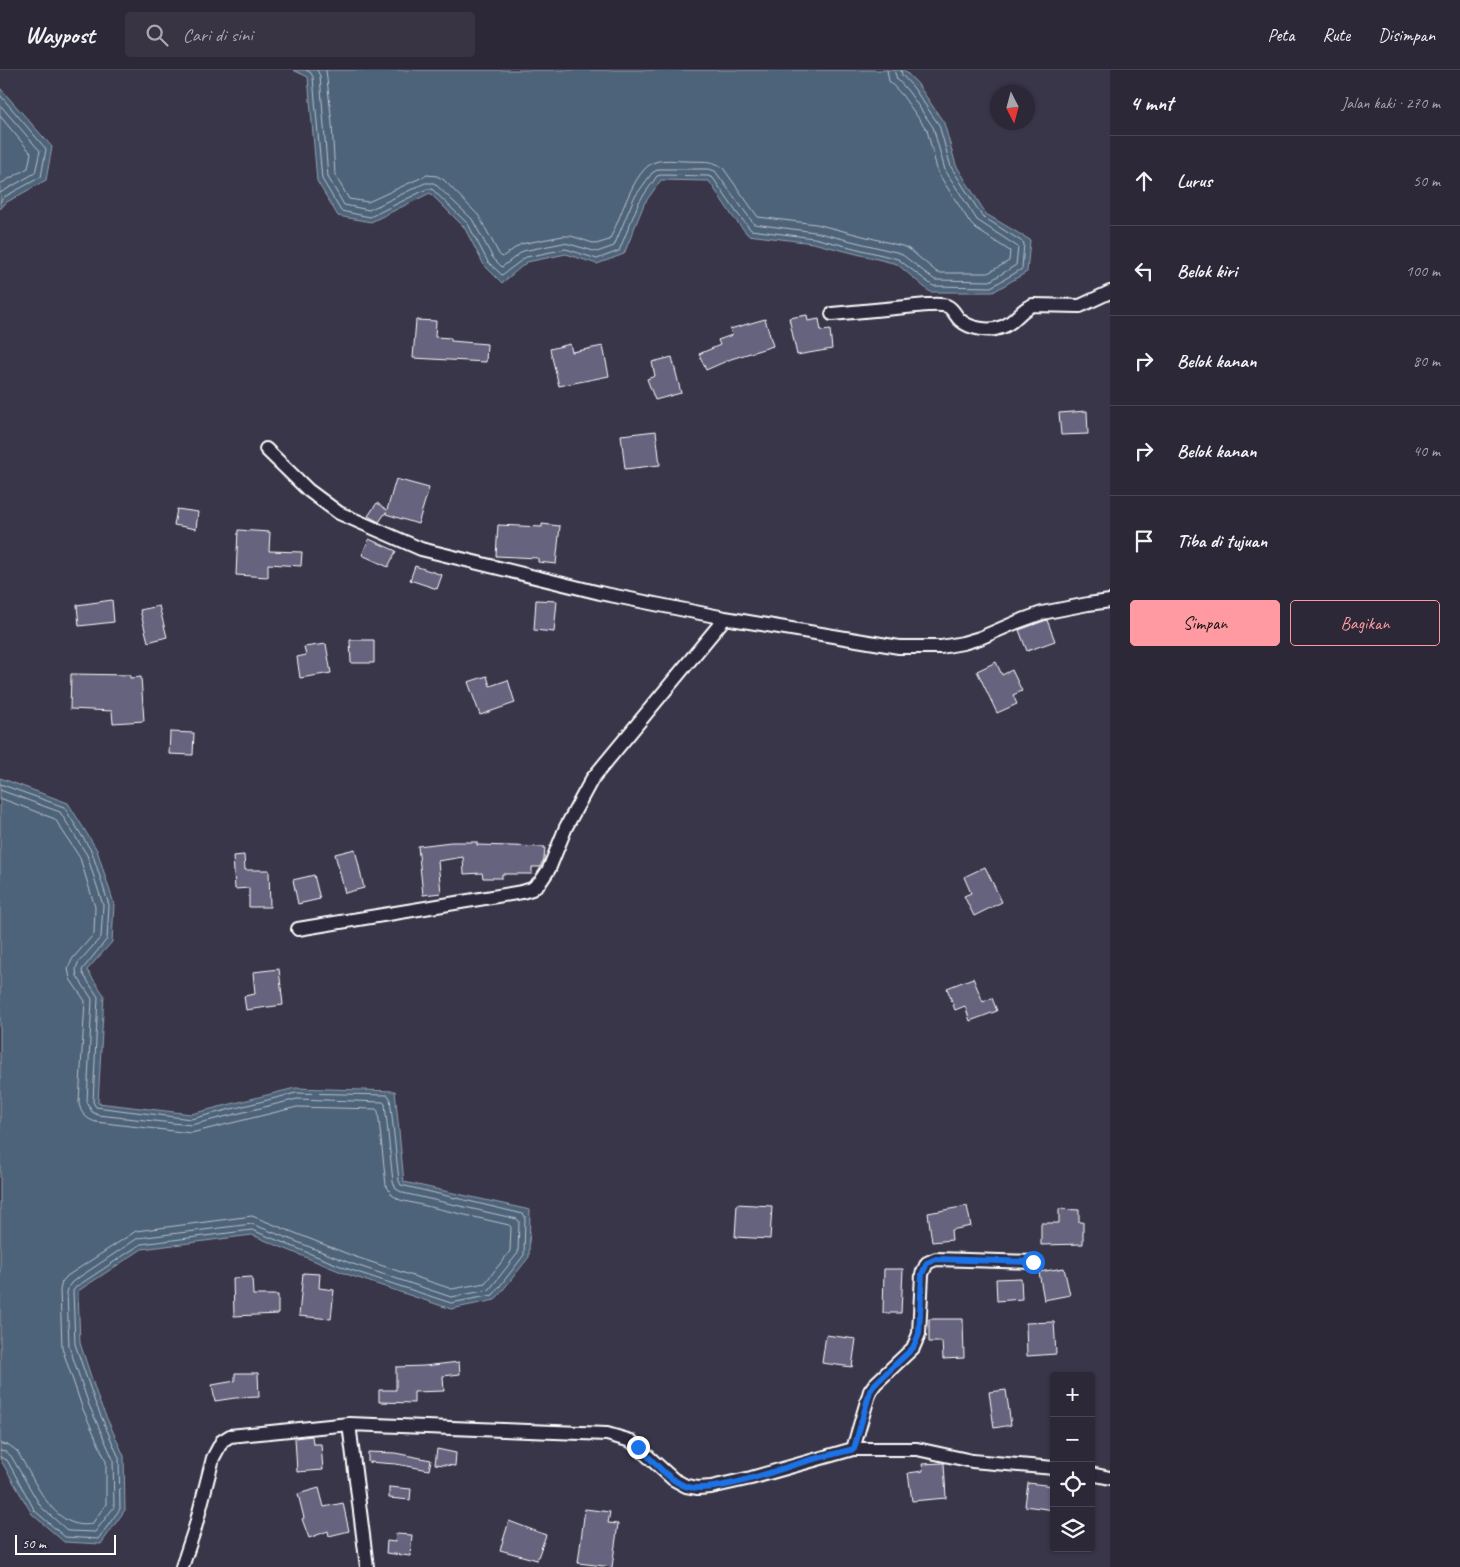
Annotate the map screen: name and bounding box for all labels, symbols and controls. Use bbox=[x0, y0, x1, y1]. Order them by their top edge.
search box bbox=[125, 12, 475, 57]
text: Waypost bbox=[25, 20, 95, 50]
icon: search bbox=[143, 21, 171, 49]
text: Cari di sini bbox=[183, 23, 253, 47]
text: Peta bbox=[1268, 24, 1295, 46]
text: Rute bbox=[1323, 24, 1350, 46]
text: Disimpan bbox=[1378, 24, 1435, 46]
north arrow bbox=[990, 85, 1035, 130]
text: 4 mnt bbox=[1130, 90, 1173, 116]
text: Jalan kaki · 270 m bbox=[1342, 93, 1440, 113]
icon: ahead bbox=[1130, 167, 1158, 195]
text: Lurus bbox=[1177, 169, 1212, 193]
text: 50 m bbox=[1413, 171, 1440, 191]
icon: left bbox=[1130, 257, 1158, 285]
text: Belok kiri bbox=[1177, 259, 1237, 283]
text: 100 m bbox=[1406, 261, 1440, 281]
icon: right bbox=[1130, 347, 1158, 375]
text: Belok kanan bbox=[1177, 349, 1256, 373]
text: 80 m bbox=[1413, 351, 1440, 371]
icon: right bbox=[1130, 437, 1158, 465]
text: Belok kanan bbox=[1177, 439, 1256, 463]
text: 40 m bbox=[1413, 441, 1440, 461]
icon: arrive bbox=[1130, 527, 1158, 555]
text: Tiba di tujuan bbox=[1177, 529, 1267, 553]
button: Simpan bbox=[1130, 600, 1280, 646]
button: Bagikan bbox=[1290, 600, 1440, 646]
route start bbox=[1022, 1251, 1045, 1274]
map controls bbox=[1050, 1372, 1095, 1552]
button: + bbox=[1050, 1372, 1095, 1417]
button: − bbox=[1050, 1417, 1095, 1462]
route end bbox=[627, 1436, 650, 1459]
button: locate bbox=[1050, 1462, 1095, 1507]
button: layers bbox=[1050, 1507, 1095, 1552]
scale bar bbox=[15, 1532, 116, 1555]
text: 50 m bbox=[22, 1535, 46, 1552]

